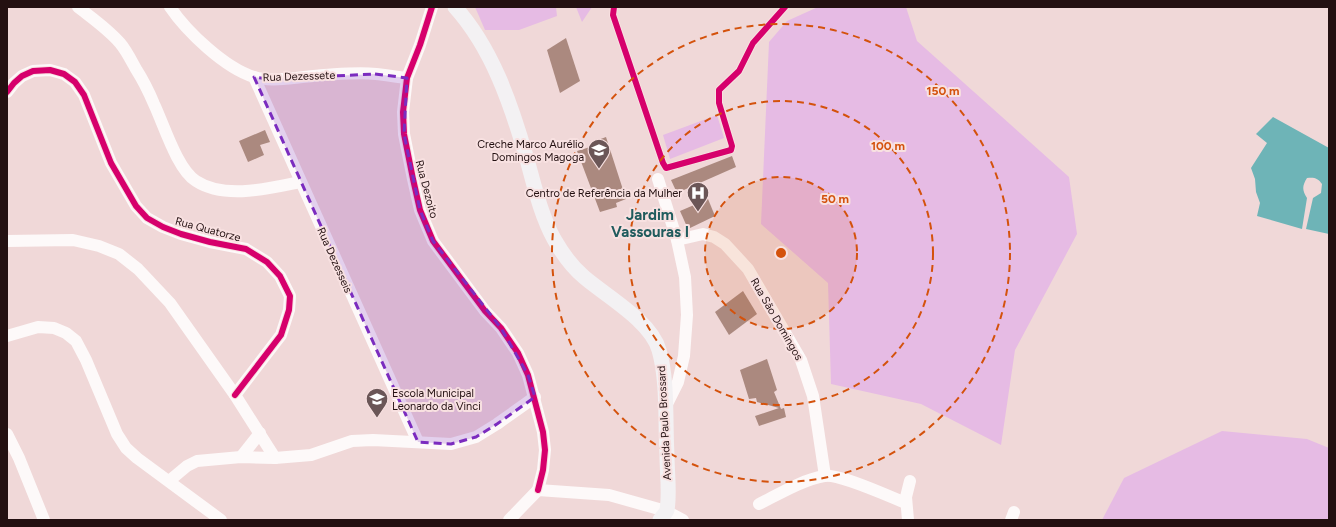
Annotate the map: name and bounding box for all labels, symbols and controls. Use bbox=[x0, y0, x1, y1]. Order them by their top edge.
street label: Rua Dezessete bbox=[262, 69, 336, 84]
text: 150 m bbox=[926, 84, 960, 98]
school or university icon: Creche Marco Aurélio Domingos Magoga bbox=[586, 137, 612, 170]
place label: Creche Marco Aurélio Domingos Magoga bbox=[477, 138, 584, 164]
text: 100 m bbox=[871, 139, 905, 153]
street label: Rua Dezoito bbox=[413, 159, 441, 220]
hospital icon: Centro de Referência da Mulher bbox=[685, 180, 711, 213]
place label: Centro de Referência da Mulher bbox=[526, 187, 682, 200]
text: 50 m bbox=[821, 192, 849, 206]
district label: Jardim Vassouras I bbox=[611, 206, 689, 241]
street label: Rua Quatorze bbox=[174, 214, 242, 244]
street label: Rua Dezesseis bbox=[314, 225, 355, 295]
centre of rings bbox=[774, 246, 788, 260]
street label: Rua São Domingos bbox=[748, 276, 805, 363]
street label: Avenida Paulo Brossard bbox=[655, 365, 674, 481]
school or university icon: Escola Municipal Leonardo da Vinci bbox=[364, 386, 390, 419]
place label: Escola Municipal Leonardo da Vinci bbox=[392, 387, 481, 413]

